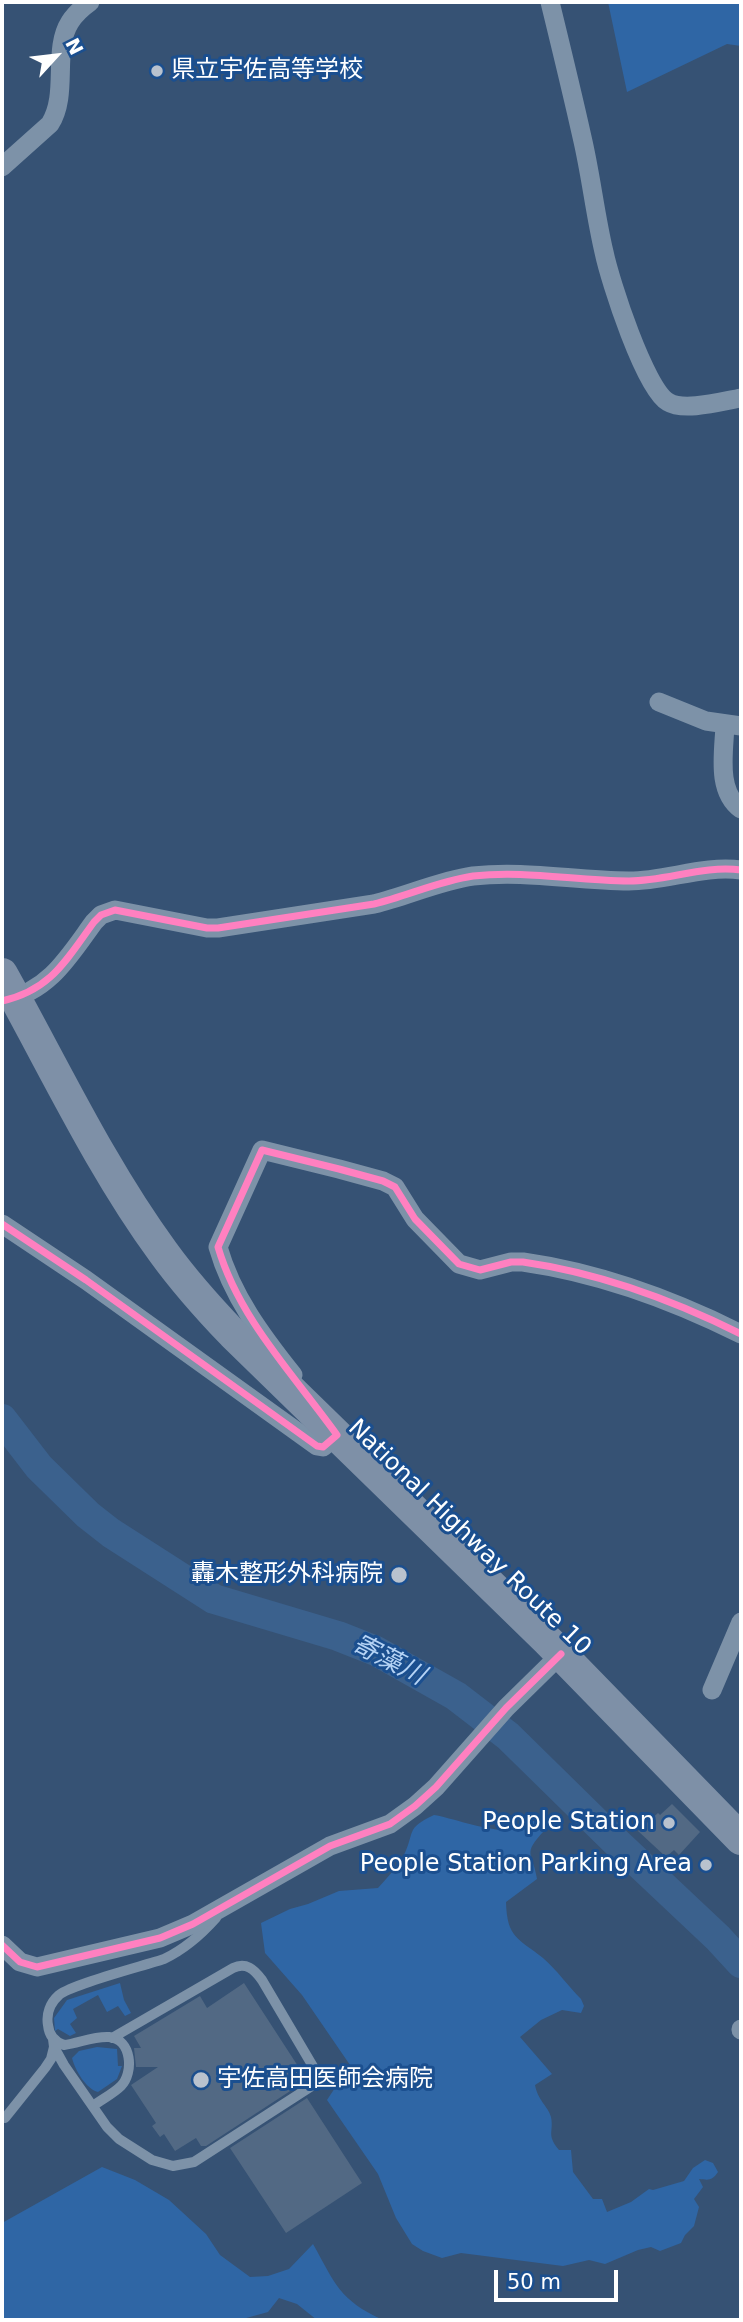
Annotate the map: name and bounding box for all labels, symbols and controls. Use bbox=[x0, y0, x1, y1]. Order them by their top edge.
north arrow bbox=[21, 21, 91, 91]
text: N bbox=[61, 34, 88, 59]
place label: 県立宇佐高等学校 bbox=[171, 57, 363, 85]
marker: 県立宇佐高等学校 bbox=[149, 63, 165, 79]
street label: National Highway Route 10 bbox=[341, 1414, 597, 1662]
place label: 轟木整形外科病院 bbox=[191, 1561, 383, 1589]
marker: 轟木整形外科病院 bbox=[389, 1565, 409, 1585]
water label: 寄藻川 bbox=[346, 1629, 430, 1693]
place label: People Station bbox=[482, 1809, 655, 1837]
marker: People Station bbox=[661, 1815, 677, 1831]
place label: People Station Parking Area bbox=[360, 1851, 692, 1879]
marker: People Station Parking Area bbox=[698, 1857, 714, 1873]
place label: 宇佐高田医師会病院 bbox=[217, 2066, 433, 2094]
marker: 宇佐高田医師会病院 bbox=[191, 2070, 211, 2090]
scale bar bbox=[498, 2256, 622, 2300]
text: 50 m bbox=[507, 2270, 561, 2294]

